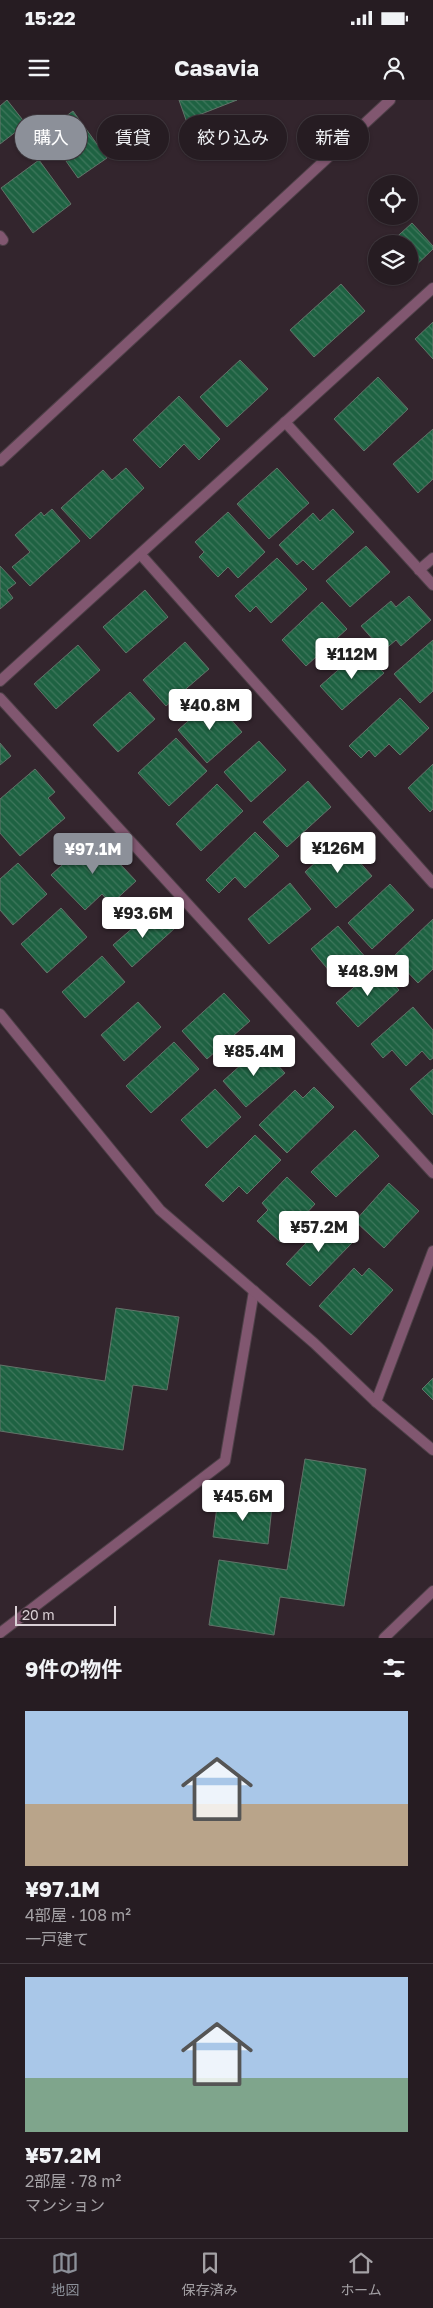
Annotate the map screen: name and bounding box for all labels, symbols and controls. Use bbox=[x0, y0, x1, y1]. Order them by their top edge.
text: 15:22 bbox=[25, 6, 76, 29]
icon: menu bbox=[25, 54, 53, 82]
text: Casavia bbox=[174, 54, 259, 81]
icon: person bbox=[380, 54, 408, 82]
chip: 購入 bbox=[15, 115, 87, 160]
chip: 賃貸 bbox=[97, 115, 169, 160]
chip: 絞り込み bbox=[179, 115, 287, 160]
chip: 新着 bbox=[297, 115, 369, 160]
map controls bbox=[368, 175, 418, 285]
button: locate bbox=[368, 175, 418, 225]
button: layers bbox=[368, 235, 418, 285]
pin: ¥112M bbox=[317, 638, 387, 680]
text: ¥112M bbox=[326, 644, 378, 664]
pin: ¥40.8M bbox=[169, 688, 251, 731]
text: ¥40.8M bbox=[180, 695, 240, 715]
pin: ¥97.1M bbox=[52, 832, 134, 875]
pin: ¥126M bbox=[303, 832, 373, 874]
text: ¥126M bbox=[312, 838, 364, 858]
text: ¥97.1M bbox=[64, 839, 122, 859]
pin: ¥93.6M bbox=[102, 896, 184, 939]
text: ¥93.6M bbox=[113, 903, 173, 923]
pin: ¥48.9M bbox=[327, 954, 409, 997]
text: ¥48.9M bbox=[338, 961, 398, 981]
pin: ¥85.4M bbox=[213, 1034, 295, 1077]
text: ¥85.4M bbox=[224, 1041, 284, 1061]
pin: ¥57.2M bbox=[278, 1210, 360, 1253]
text: ¥57.2M bbox=[290, 1217, 348, 1237]
pin: ¥45.6M bbox=[202, 1480, 284, 1522]
text: ¥45.6M bbox=[213, 1486, 273, 1506]
scale bar bbox=[15, 1603, 116, 1626]
text: 20 m bbox=[22, 1606, 55, 1623]
icon: filters bbox=[380, 1654, 408, 1682]
text: 9件の物件 bbox=[25, 1656, 122, 1682]
icon: home bbox=[172, 1744, 262, 1834]
text: ¥97.1M bbox=[25, 1876, 100, 1902]
text: 4部屋 · 108 m² bbox=[25, 1905, 131, 1925]
text: 一戸建て bbox=[25, 1929, 89, 1949]
icon: home bbox=[172, 2009, 262, 2099]
text: ¥57.2M bbox=[25, 2142, 101, 2168]
text: 2部屋 · 78 m² bbox=[25, 2171, 121, 2191]
text: マンション bbox=[25, 2195, 105, 2215]
tab: 地図 bbox=[51, 2249, 79, 2299]
tab: 保存済み bbox=[182, 2249, 238, 2299]
tab: ホーム bbox=[340, 2249, 382, 2299]

